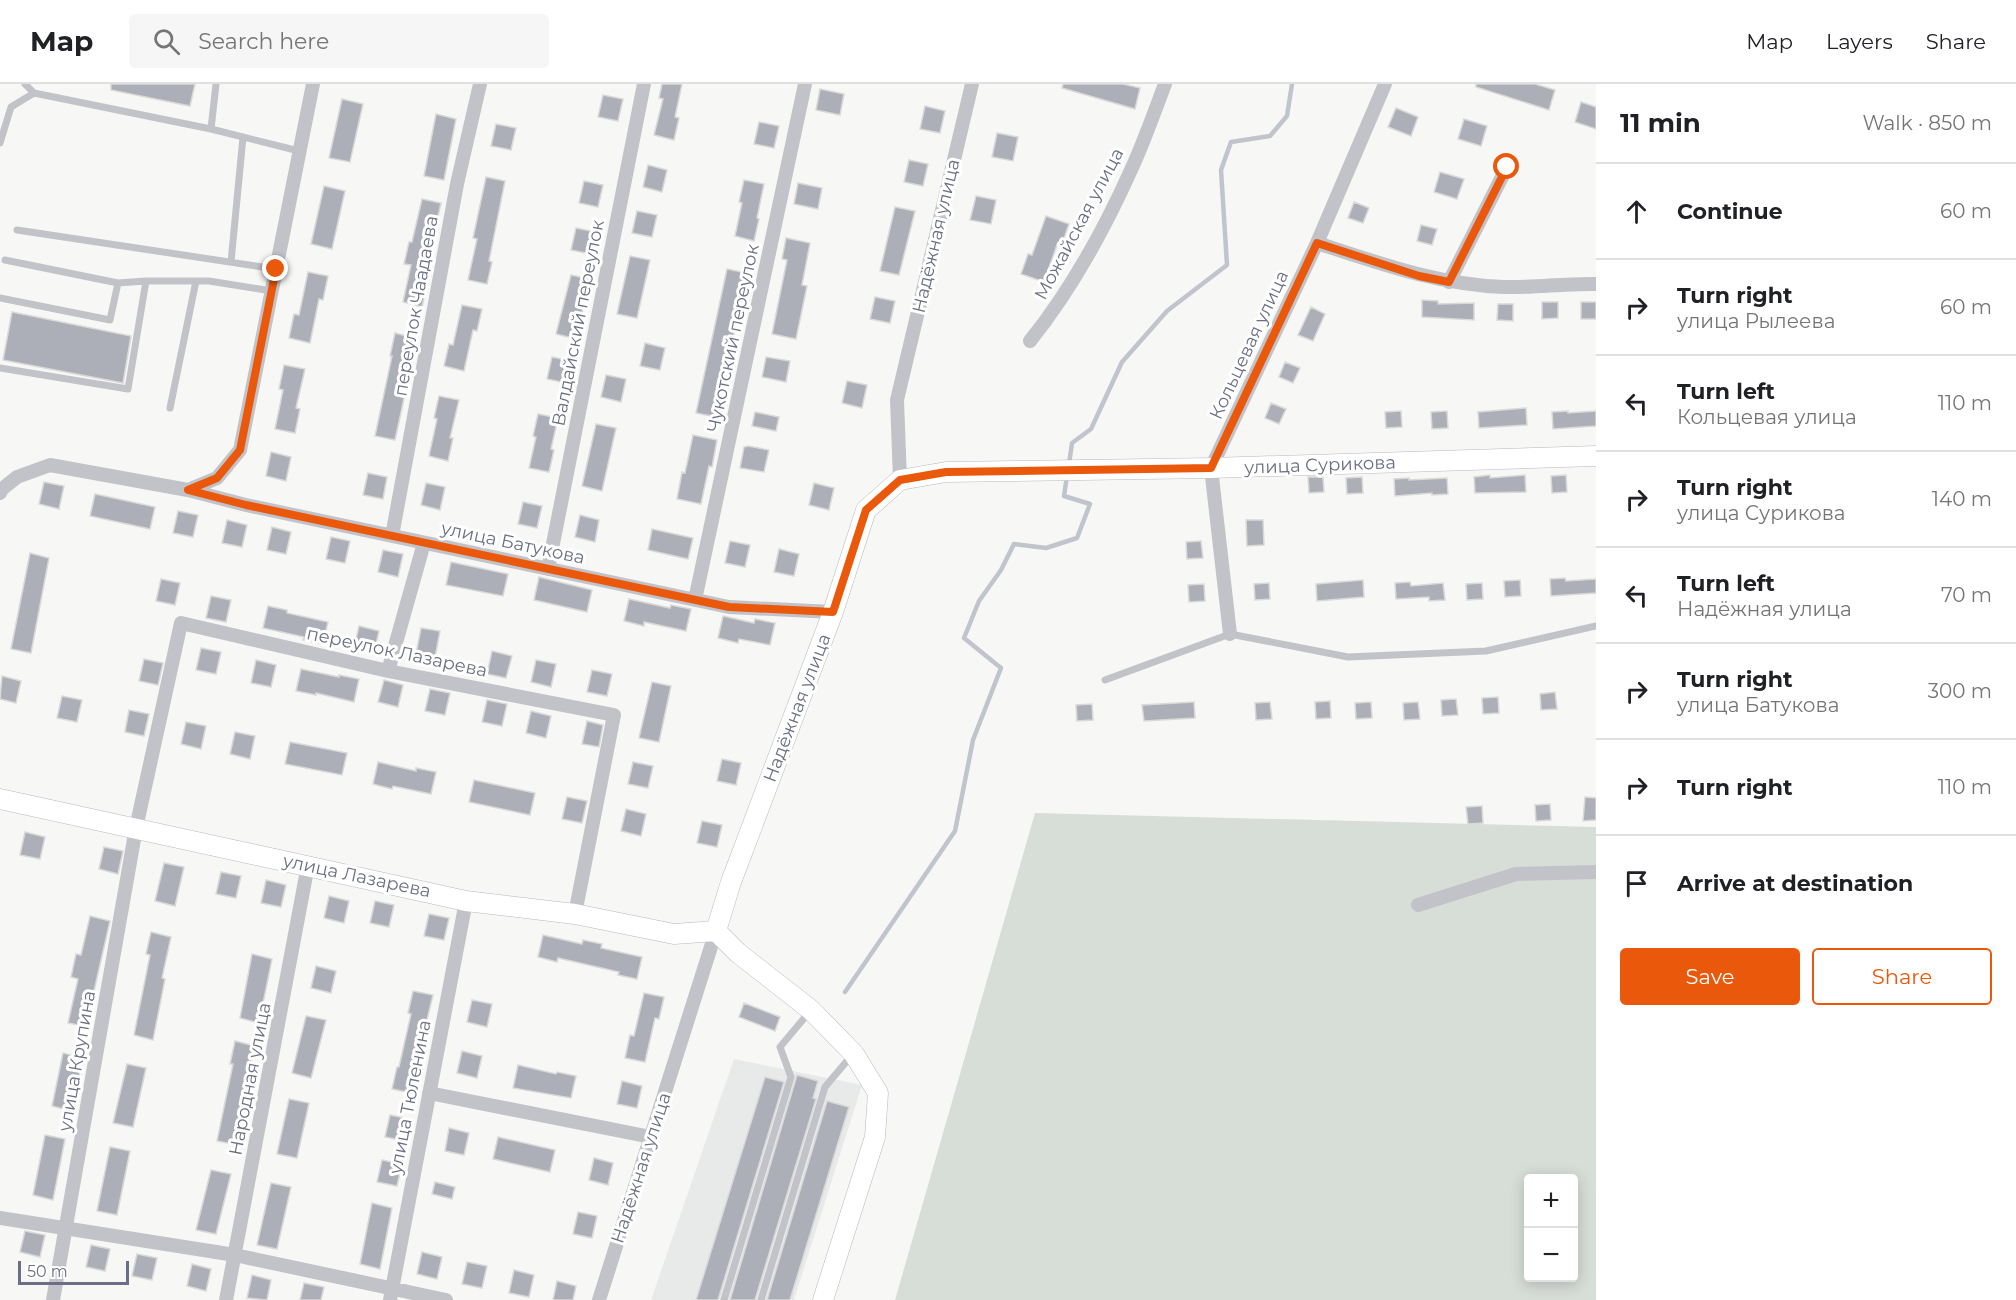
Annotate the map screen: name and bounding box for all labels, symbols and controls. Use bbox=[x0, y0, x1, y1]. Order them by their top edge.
search box bbox=[129, 14, 549, 68]
text: Map bbox=[30, 24, 93, 58]
icon: search bbox=[150, 25, 183, 58]
text: Search here bbox=[198, 28, 329, 55]
text: Map bbox=[1746, 29, 1793, 54]
text: Layers bbox=[1826, 29, 1893, 54]
text: Share bbox=[1926, 29, 1986, 54]
text: 11 min bbox=[1620, 107, 1701, 139]
text: Walk · 850 m bbox=[1862, 111, 1992, 135]
street label: Можайская улица bbox=[1030, 144, 1128, 304]
route start bbox=[1493, 153, 1519, 179]
street label: Надёжная улица bbox=[908, 157, 964, 315]
icon: ahead bbox=[1620, 195, 1653, 228]
text: Continue bbox=[1677, 198, 1783, 225]
text: 60 m bbox=[1940, 199, 1992, 223]
street label: переулок Чаадаева bbox=[389, 214, 443, 398]
street label: Валдайский переулок bbox=[547, 218, 609, 428]
street label: Чукотский переулок bbox=[702, 241, 764, 434]
route end bbox=[262, 255, 288, 281]
street label: Кольцевая улица bbox=[1205, 267, 1293, 423]
text: Turn right bbox=[1677, 282, 1792, 309]
icon: right bbox=[1620, 291, 1653, 324]
text: 60 m bbox=[1940, 295, 1992, 319]
text: улица Рылеева bbox=[1677, 309, 1835, 333]
text: Turn left bbox=[1677, 378, 1775, 405]
icon: left bbox=[1620, 387, 1653, 420]
text: 110 m bbox=[1938, 391, 1992, 415]
text: Кольцевая улица bbox=[1677, 405, 1857, 429]
street label: улица Сурикова bbox=[1243, 451, 1396, 479]
text: Turn right bbox=[1677, 474, 1792, 501]
icon: right bbox=[1620, 483, 1653, 516]
text: 140 m bbox=[1932, 487, 1992, 511]
text: улица Сурикова bbox=[1677, 501, 1845, 525]
street label: улица Батукова bbox=[438, 517, 587, 569]
text: Turn left bbox=[1677, 570, 1775, 597]
icon: left bbox=[1620, 579, 1653, 612]
text: 70 m bbox=[1941, 583, 1992, 607]
text: Надёжная улица bbox=[1677, 597, 1852, 621]
street label: переулок Лазарева bbox=[305, 622, 489, 682]
street label: Надёжная улица bbox=[759, 631, 835, 785]
text: Turn right bbox=[1677, 666, 1792, 693]
icon: right bbox=[1620, 675, 1653, 708]
text: 300 m bbox=[1928, 679, 1992, 703]
text: улица Батукова bbox=[1677, 693, 1839, 717]
icon: right bbox=[1620, 771, 1653, 804]
text: Turn right bbox=[1677, 774, 1792, 801]
text: 110 m bbox=[1938, 775, 1992, 799]
street label: улица Лазарева bbox=[280, 849, 433, 902]
icon: arrive bbox=[1620, 867, 1653, 900]
text: Arrive at destination bbox=[1677, 870, 1913, 897]
button: Save bbox=[1620, 948, 1800, 1005]
button: Share bbox=[1812, 948, 1992, 1005]
street label: улица Крупина bbox=[54, 989, 100, 1134]
street label: Народная улица bbox=[224, 1001, 276, 1157]
street label: улица Тюленина bbox=[384, 1018, 436, 1177]
street label: Надёжная улица bbox=[606, 1090, 676, 1246]
map controls bbox=[1524, 1174, 1578, 1282]
button: + bbox=[1524, 1174, 1578, 1228]
button: − bbox=[1524, 1228, 1578, 1282]
scale bar bbox=[18, 1258, 129, 1286]
text: 50 m bbox=[27, 1262, 68, 1281]

